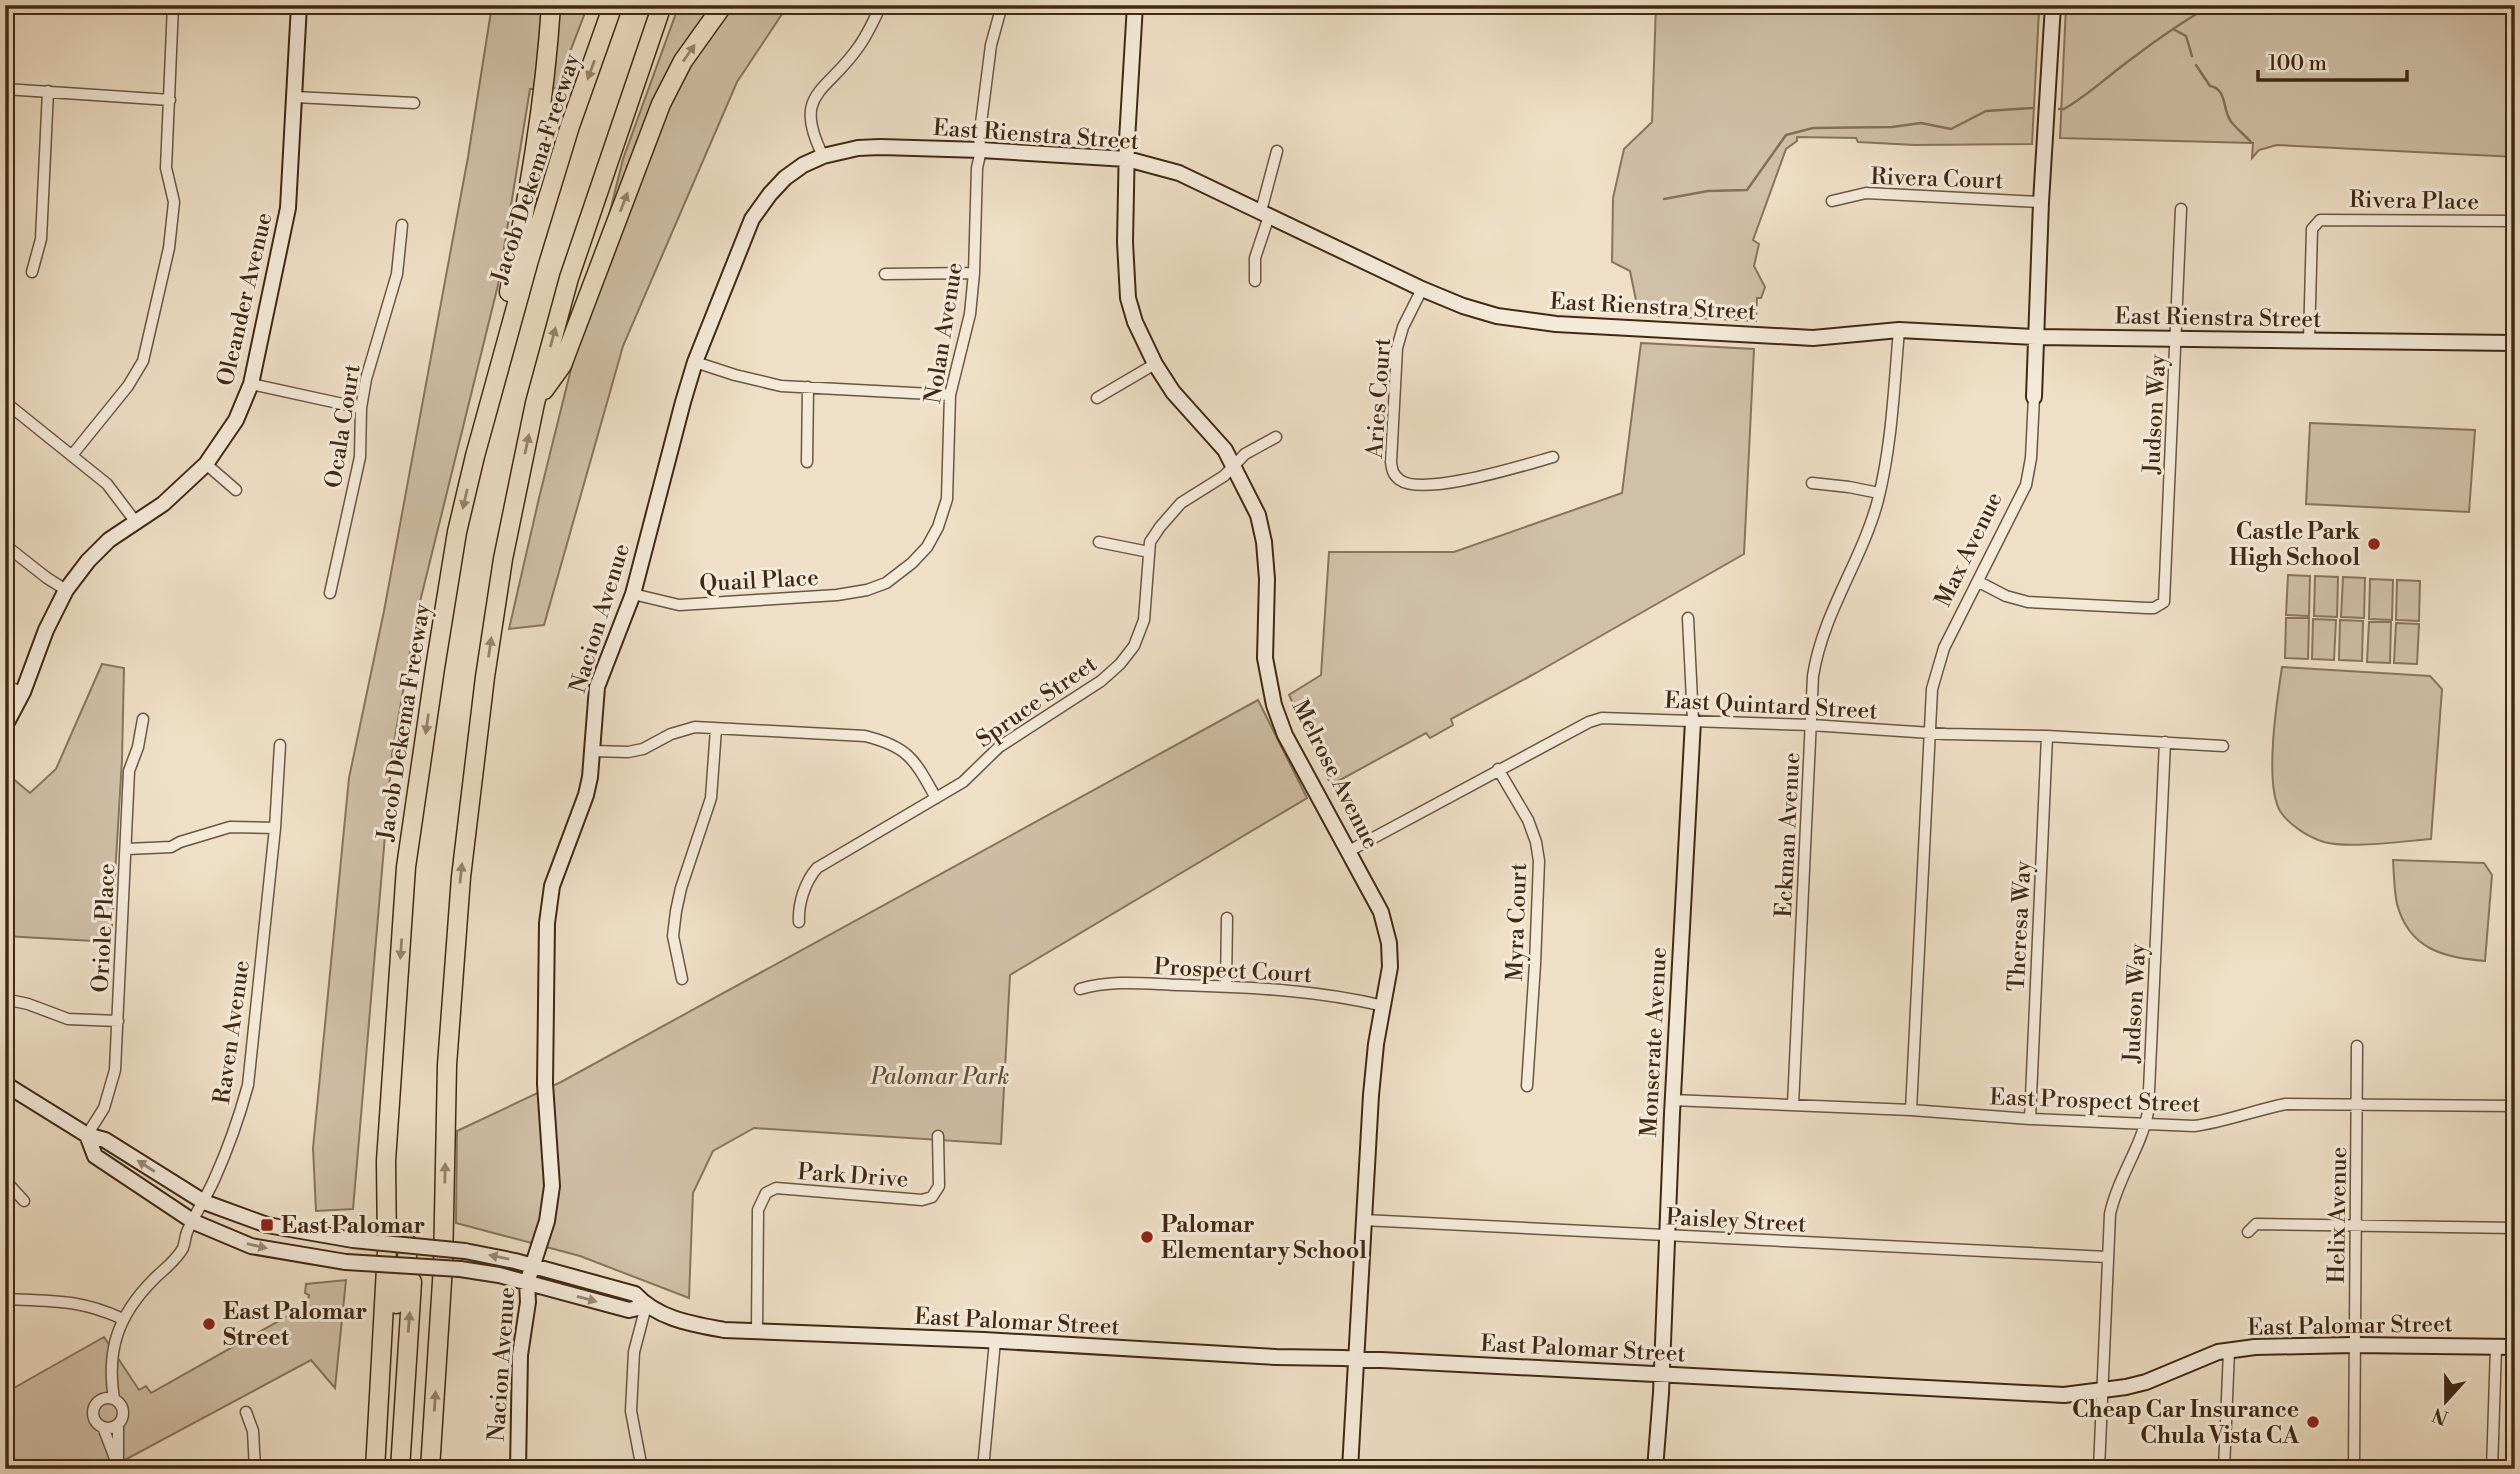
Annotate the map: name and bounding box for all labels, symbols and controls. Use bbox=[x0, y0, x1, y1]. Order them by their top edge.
scale bar bbox=[2258, 38, 2406, 82]
one-way arrow bbox=[682, 44, 696, 62]
street label: Jacob Dekema Freeway bbox=[485, 49, 587, 288]
text: 100 m bbox=[2268, 51, 2327, 77]
one-way arrow bbox=[585, 59, 596, 80]
street label: East Rienstra Street bbox=[932, 114, 1140, 156]
street label: Rivera Court bbox=[1870, 163, 2004, 195]
street label: Rivera Place bbox=[2349, 186, 2479, 216]
one-way arrow bbox=[618, 191, 629, 212]
street label: Oleander Avenue bbox=[211, 210, 279, 389]
street label: Nolan Avenue bbox=[919, 261, 969, 406]
street label: East Rienstra Street bbox=[1549, 288, 1757, 326]
street label: East Rienstra Street bbox=[2114, 302, 2322, 334]
one-way arrow bbox=[548, 326, 559, 348]
street label: Aries Court bbox=[1361, 337, 1397, 460]
street label: Judson Way bbox=[2138, 353, 2172, 475]
street label: Ocala Court bbox=[319, 362, 367, 490]
one-way arrow bbox=[521, 433, 532, 455]
street label: Max Avenue bbox=[1929, 488, 2009, 611]
one-way arrow bbox=[459, 489, 470, 511]
place label: Castle Park High School bbox=[2229, 518, 2361, 572]
marker: Castle Park High School bbox=[2366, 536, 2382, 552]
street label: Nacion Avenue bbox=[564, 540, 636, 696]
street label: Quail Place bbox=[699, 564, 819, 598]
street label: Jacob Dekema Freeway bbox=[371, 601, 437, 844]
one-way arrow bbox=[484, 636, 495, 658]
street label: Spruce Street bbox=[971, 650, 1102, 754]
street label: East Quintard Street bbox=[1664, 686, 1878, 726]
street label: Melrose Avenue bbox=[1286, 695, 1385, 854]
one-way arrow bbox=[421, 713, 432, 735]
street label: Eckman Avenue bbox=[1770, 752, 1806, 918]
street label: Theresa Way bbox=[2003, 859, 2037, 992]
one-way arrow bbox=[456, 862, 467, 884]
street label: Myra Court bbox=[1501, 862, 1533, 982]
street label: Oriole Place bbox=[87, 863, 121, 993]
one-way arrow bbox=[395, 939, 406, 961]
street label: Judson Way bbox=[2118, 942, 2152, 1064]
street label: Monserate Avenue bbox=[1635, 946, 1673, 1138]
street label: Prospect Court bbox=[1153, 953, 1313, 989]
street label: Raven Avenue bbox=[208, 958, 256, 1106]
park label: Palomar Park bbox=[870, 1063, 1009, 1091]
street label: East Prospect Street bbox=[1989, 1083, 2201, 1119]
street label: Helix Avenue bbox=[2323, 1146, 2353, 1284]
street label: Park Drive bbox=[797, 1158, 909, 1194]
one-way arrow bbox=[137, 1160, 156, 1173]
one-way arrow bbox=[439, 1162, 450, 1184]
street label: Paisley Street bbox=[1665, 1203, 1807, 1239]
place label: Palomar Elementary School bbox=[1161, 1211, 1367, 1265]
place label: East Palomar bbox=[281, 1212, 425, 1240]
marker: East Palomar bbox=[259, 1217, 275, 1233]
marker: Palomar Elementary School bbox=[1139, 1229, 1155, 1245]
one-way arrow bbox=[247, 1241, 269, 1252]
one-way arrow bbox=[488, 1252, 510, 1263]
street label: Nacion Avenue bbox=[483, 1286, 521, 1442]
one-way arrow bbox=[577, 1294, 598, 1304]
place label: East Palomar Street bbox=[223, 1298, 367, 1352]
street label: East Palomar Street bbox=[914, 1303, 1120, 1341]
street label: East Palomar Street bbox=[2247, 1310, 2453, 1342]
one-way arrow bbox=[404, 1311, 415, 1333]
marker: East Palomar Street bbox=[201, 1316, 217, 1332]
street label: East Palomar Street bbox=[1480, 1330, 1686, 1368]
north arrow bbox=[2412, 1366, 2482, 1436]
one-way arrow bbox=[429, 1389, 440, 1411]
place label: Cheap Car Insurance Chula Vista CA bbox=[2072, 1396, 2300, 1450]
text: N bbox=[2429, 1402, 2452, 1430]
marker: Cheap Car Insurance Chula Vista CA bbox=[2305, 1414, 2321, 1430]

